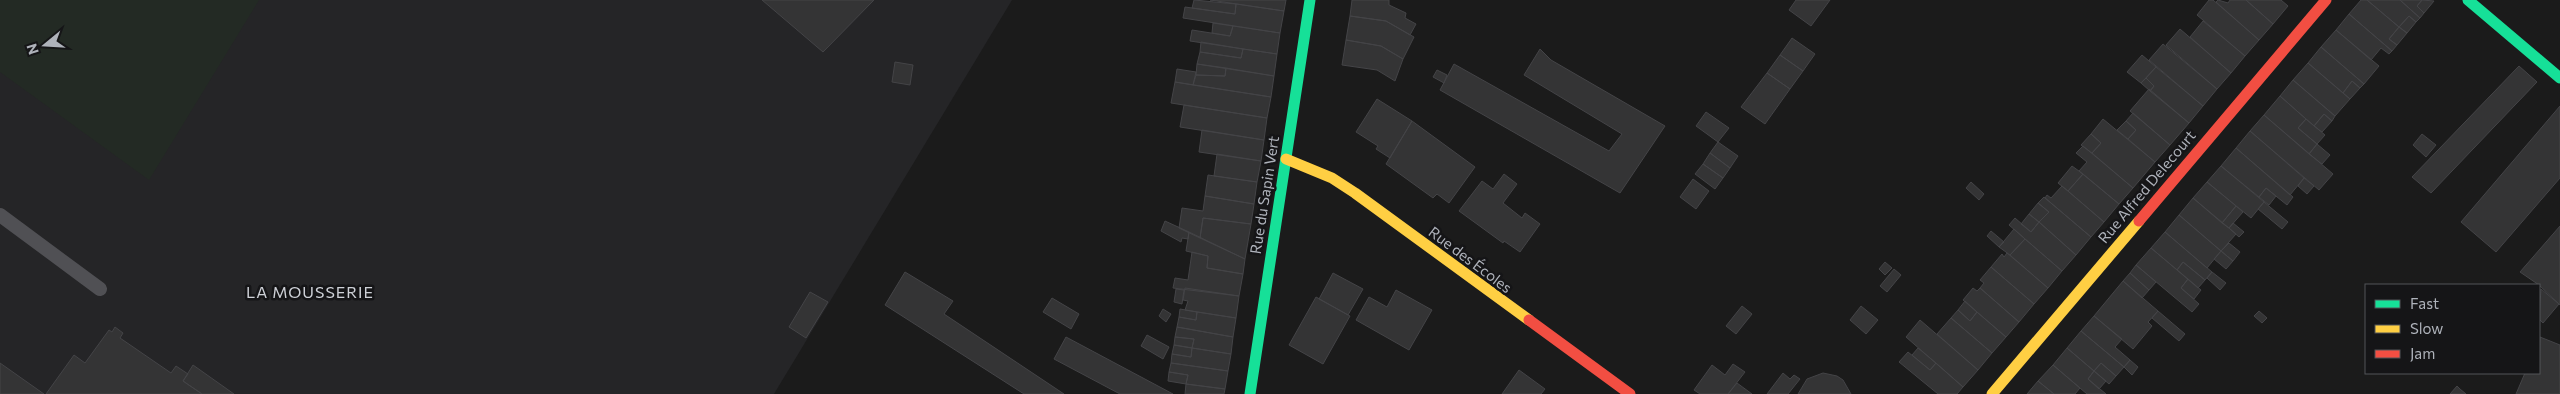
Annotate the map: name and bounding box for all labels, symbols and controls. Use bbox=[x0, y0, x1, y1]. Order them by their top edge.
north arrow bbox=[20, 20, 70, 70]
text: N bbox=[22, 42, 42, 57]
street label: Rue Alfred Delecourt bbox=[2094, 126, 2199, 247]
street label: Rue du Sapin Vert bbox=[1246, 135, 1282, 255]
street label: Rue des Écoles bbox=[1426, 221, 1516, 296]
district label: LA MOUSSERIE bbox=[246, 282, 374, 301]
legend bbox=[2365, 284, 2540, 374]
text: Fast bbox=[2410, 294, 2439, 312]
text: Slow bbox=[2410, 319, 2443, 337]
text: Jam bbox=[2410, 344, 2435, 362]

